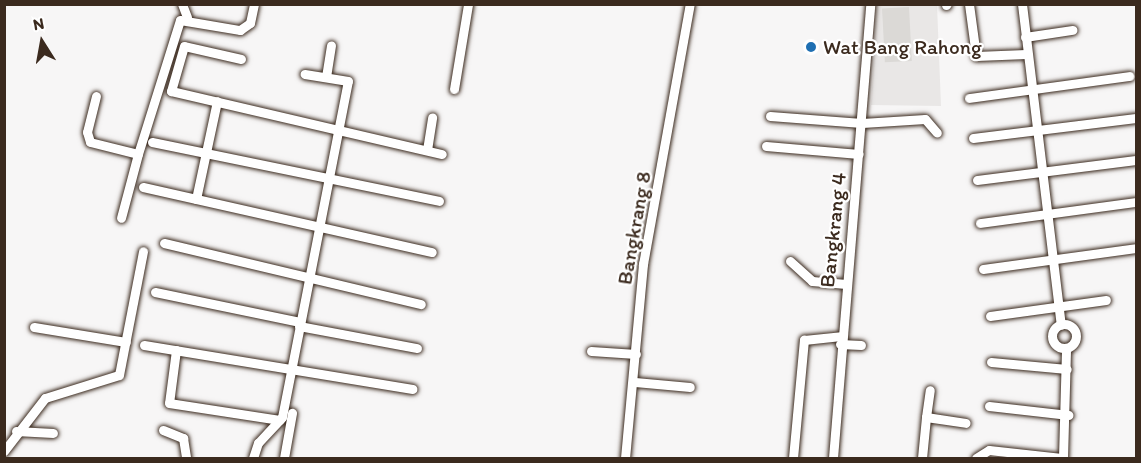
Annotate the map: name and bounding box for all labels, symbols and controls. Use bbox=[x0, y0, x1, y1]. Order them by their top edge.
north arrow bbox=[12, 12, 72, 72]
text: N bbox=[31, 13, 46, 34]
place label: Wat Bang Rahong bbox=[823, 34, 983, 60]
marker: Wat Bang Rahong bbox=[804, 40, 818, 54]
street label: Bangkrang 8 bbox=[612, 169, 656, 287]
street label: Bangkrang 4 bbox=[814, 171, 852, 289]

